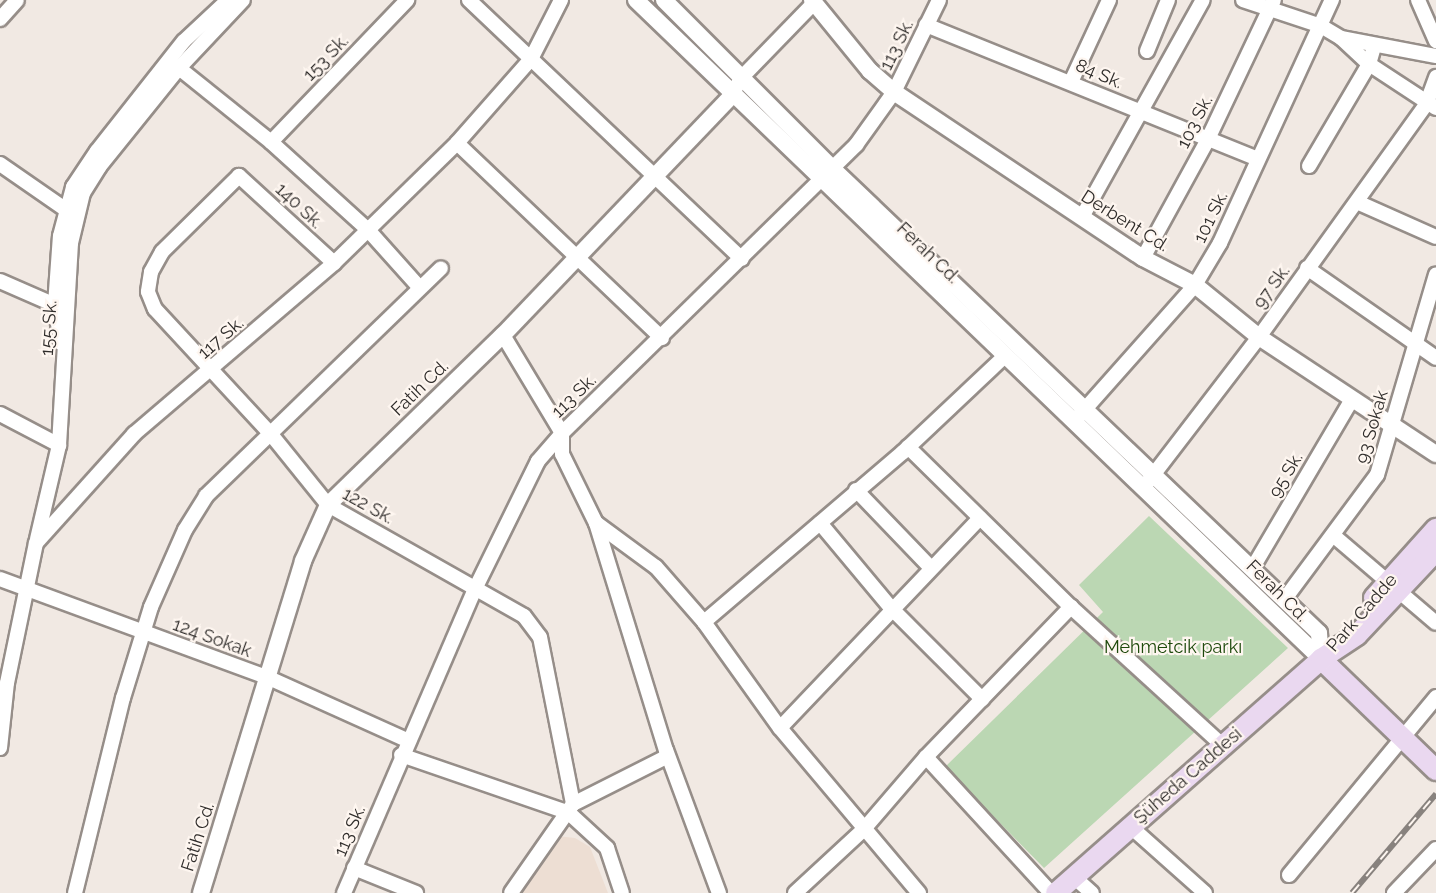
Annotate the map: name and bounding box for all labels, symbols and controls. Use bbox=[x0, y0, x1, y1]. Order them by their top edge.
street label: 113 Sk. bbox=[876, 16, 918, 74]
street label: 153 Sk. bbox=[299, 31, 353, 85]
street label: 84 Sk. bbox=[1072, 54, 1126, 94]
street label: 103 Sk. bbox=[1172, 92, 1218, 152]
street label: 140 Sk. bbox=[271, 179, 327, 233]
street label: Derbent Cd. bbox=[1077, 186, 1173, 256]
street label: 101 Sk. bbox=[1189, 188, 1233, 246]
street label: Ferah Cd. bbox=[892, 218, 964, 288]
street label: 97 Sk. bbox=[1249, 261, 1295, 313]
street label: 155 Sk. bbox=[36, 299, 62, 357]
street label: 117 Sk. bbox=[194, 312, 248, 364]
street label: Fatih Cd. bbox=[387, 356, 453, 420]
street label: 113 Sk. bbox=[547, 370, 601, 422]
street label: 93 Sokak bbox=[1351, 388, 1393, 466]
street label: 95 Sk. bbox=[1264, 448, 1308, 502]
street label: 122 Sk. bbox=[339, 483, 397, 529]
street label: Ferah Cd. bbox=[1242, 556, 1312, 626]
street label: Park Cadde bbox=[1322, 570, 1402, 656]
street label: 124 Sokak bbox=[170, 614, 254, 662]
park label: Mehmetcik parkı bbox=[1104, 636, 1242, 658]
street label: Şüheda Caddesi bbox=[1130, 723, 1246, 829]
street label: Fatih Cd. bbox=[177, 800, 219, 874]
street label: 113 Sk. bbox=[330, 802, 370, 860]

